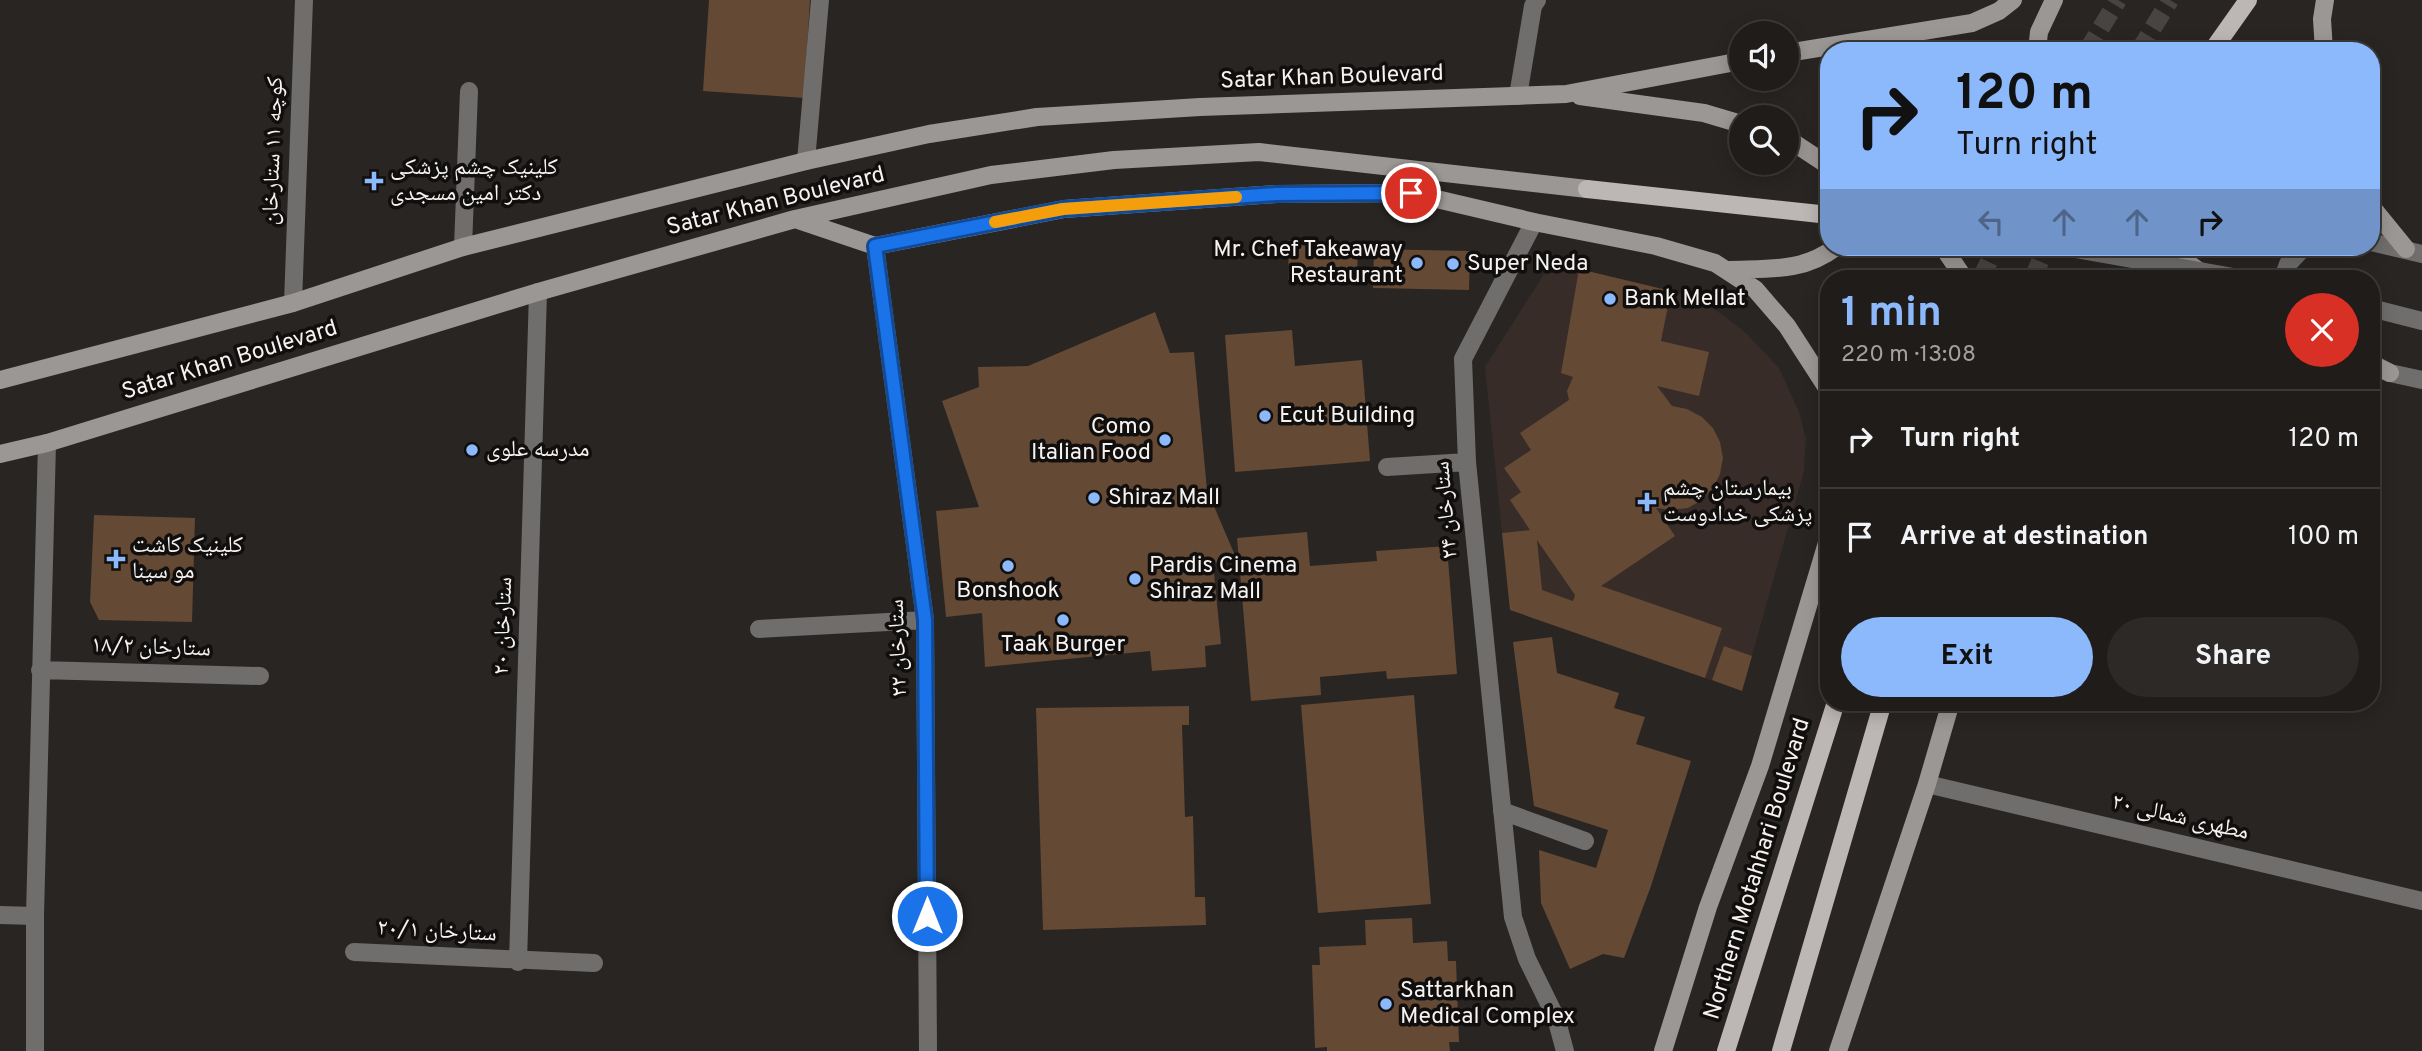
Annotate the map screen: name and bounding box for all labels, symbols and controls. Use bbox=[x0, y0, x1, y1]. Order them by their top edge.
map controls bbox=[1729, 21, 1799, 175]
button: sound bbox=[1729, 21, 1799, 91]
street label: Satar Khan Boulevard bbox=[1220, 60, 1444, 96]
text: 120 m bbox=[1956, 65, 2093, 127]
icon: right bbox=[1841, 70, 1932, 161]
street label: کوچه ۱۱ ستارخان bbox=[257, 76, 291, 226]
button: search bbox=[1729, 105, 1799, 175]
text: Turn right bbox=[1956, 126, 2098, 166]
place label: کلینیک چشم پزشکی دکتر امین مسجدی bbox=[390, 154, 558, 209]
street label: Satar Khan Boulevard bbox=[664, 161, 888, 243]
pin bbox=[1381, 163, 1441, 223]
marker: کلینیک چشم پزشکی دکتر امین مسجدی bbox=[364, 171, 384, 191]
icon: arrive bbox=[1392, 174, 1430, 212]
icon: left bbox=[1972, 203, 2010, 241]
icon: ahead bbox=[2045, 203, 2083, 241]
icon: ahead bbox=[2118, 203, 2156, 241]
icon: right bbox=[2191, 203, 2229, 241]
place label: Mr. Chef Takeaway Restaurant bbox=[1213, 236, 1403, 291]
place label: Super Neda bbox=[1467, 250, 1588, 279]
marker: Mr. Chef Takeaway Restaurant bbox=[1409, 255, 1425, 271]
marker: Super Neda bbox=[1445, 256, 1461, 272]
place label: Bank Mellat bbox=[1624, 285, 1746, 314]
text: 1 min bbox=[1841, 288, 1942, 341]
marker: Bank Mellat bbox=[1602, 291, 1618, 307]
button: close bbox=[2285, 293, 2359, 367]
street label: Satar Khan Boulevard bbox=[119, 314, 341, 408]
text: 220 m · 13:08 bbox=[1841, 341, 1976, 370]
place label: Ecut Building bbox=[1279, 402, 1415, 431]
marker: Ecut Building bbox=[1257, 408, 1273, 424]
place label: Como Italian Food bbox=[1031, 413, 1151, 468]
icon: right bbox=[1841, 420, 1879, 458]
text: Turn right bbox=[1900, 423, 2020, 456]
text: 120 m bbox=[2289, 423, 2359, 456]
marker: Como Italian Food bbox=[1157, 432, 1173, 448]
place label: مدرسه علوی bbox=[486, 436, 589, 465]
marker: مدرسه علوی bbox=[464, 442, 480, 458]
street label: ۲۴ ستارخان bbox=[1428, 460, 1466, 560]
place label: بیمارستان چشم پزشکی خدادوست bbox=[1663, 475, 1812, 530]
place label: Shiraz Mall bbox=[1108, 484, 1220, 513]
marker: Shiraz Mall bbox=[1086, 490, 1102, 506]
marker: بیمارستان چشم پزشکی خدادوست bbox=[1637, 492, 1657, 512]
icon: arrive bbox=[1841, 518, 1879, 556]
text: Arrive at destination bbox=[1900, 521, 2148, 554]
text: 100 m bbox=[2288, 521, 2359, 554]
place label: کلینیک کاشت مو سینا bbox=[132, 532, 243, 587]
marker: کلینیک کاشت مو سینا bbox=[106, 549, 126, 569]
place label: Pardis Cinema Shiraz Mall bbox=[1149, 552, 1297, 607]
marker: Bonshook bbox=[1000, 558, 1016, 574]
marker: Pardis Cinema Shiraz Mall bbox=[1127, 571, 1143, 587]
street label: ۲۰ ستارخان bbox=[488, 576, 520, 676]
place label: Bonshook bbox=[956, 577, 1060, 606]
street label: ۲۲ ستارخان bbox=[883, 598, 915, 698]
marker: Taak Burger bbox=[1055, 612, 1071, 628]
button: Exit bbox=[1841, 617, 2093, 697]
button: Share bbox=[2107, 617, 2359, 697]
street label: ۱۸/۲ ستارخان bbox=[91, 631, 211, 665]
place label: Taak Burger bbox=[1001, 631, 1125, 660]
street label: Northern Motahhari Boulevard bbox=[1698, 715, 1818, 1023]
street label: ۲۰ مطهری شمالی bbox=[2109, 788, 2251, 848]
position arrow bbox=[890, 879, 964, 953]
street label: ۲۰/۱ ستارخان bbox=[376, 914, 498, 950]
place label: Sattarkhan Medical Complex bbox=[1400, 977, 1575, 1032]
marker: Sattarkhan Medical Complex bbox=[1378, 996, 1394, 1012]

